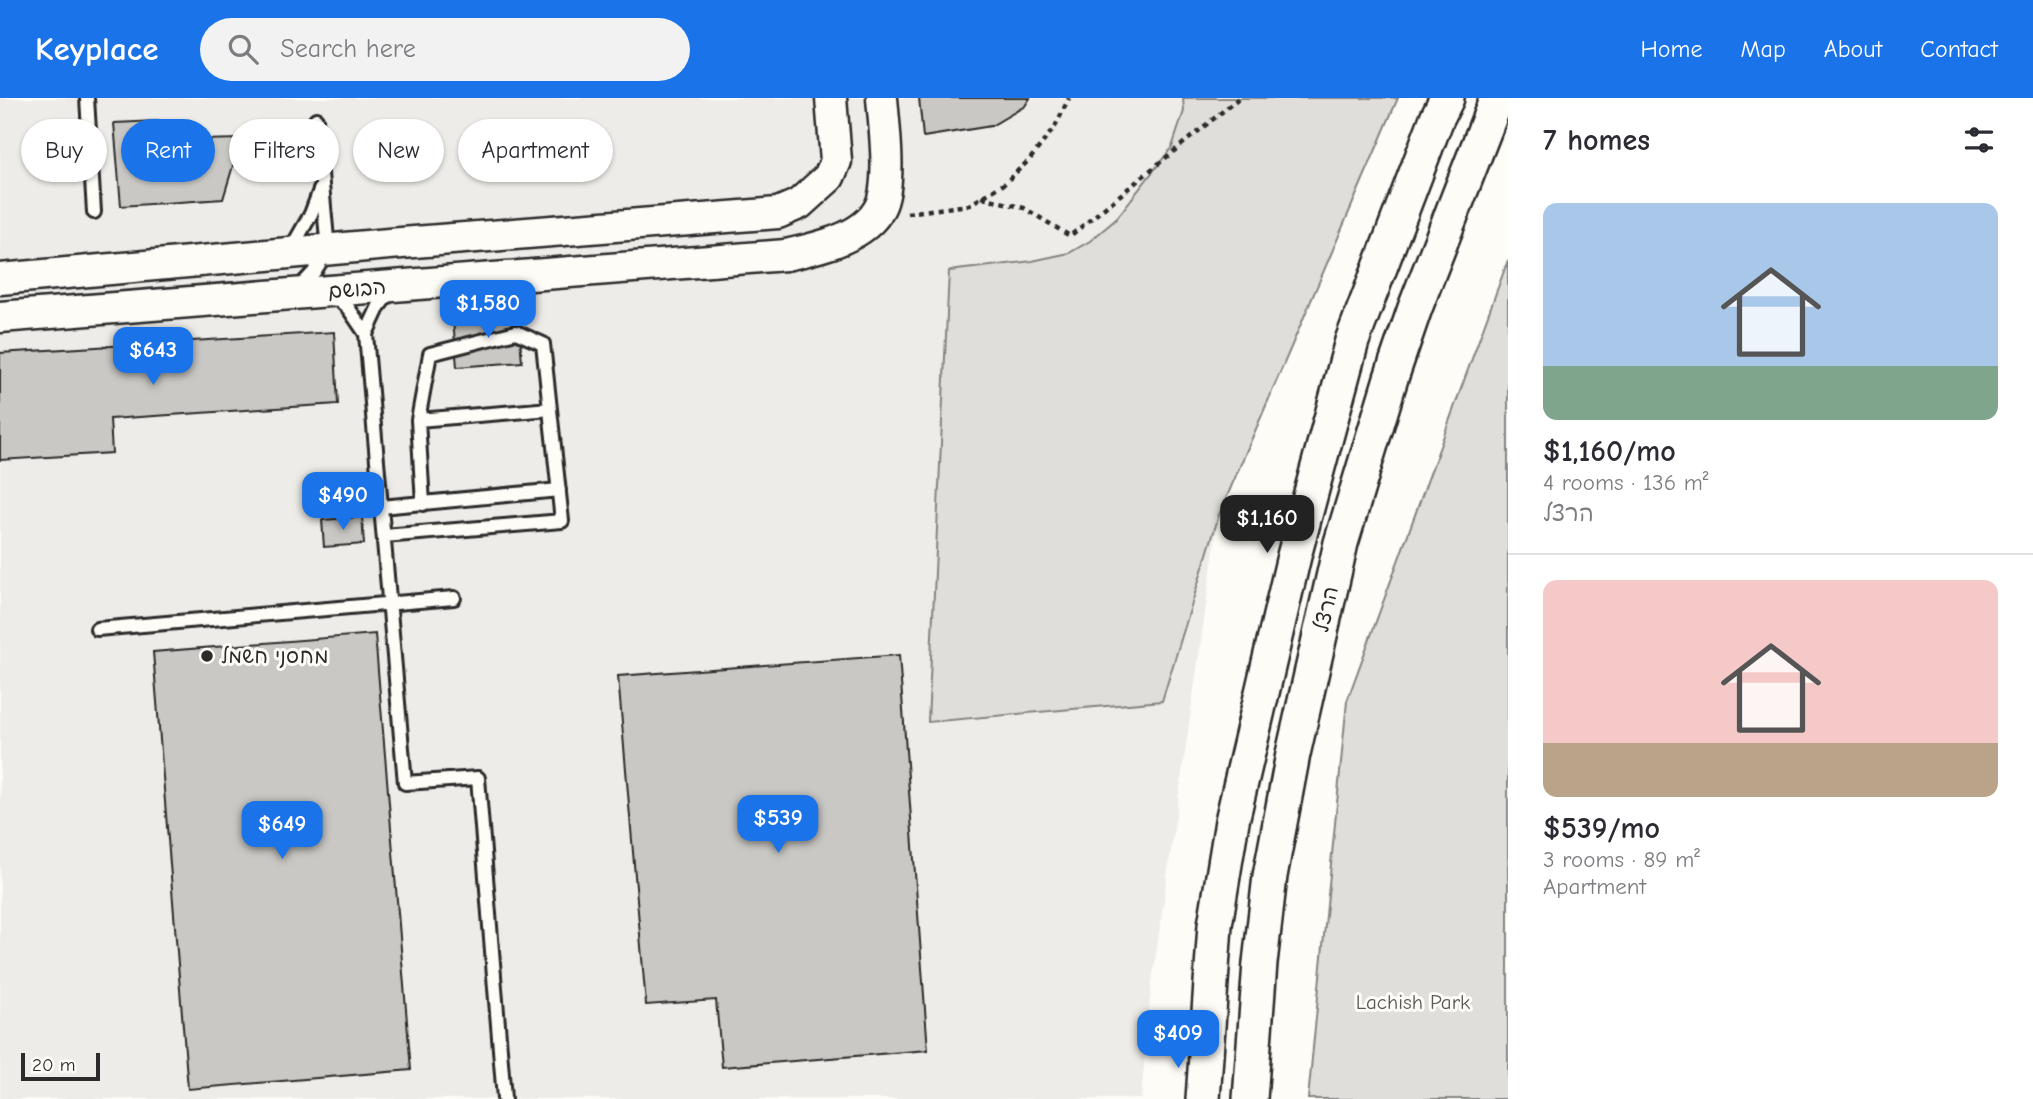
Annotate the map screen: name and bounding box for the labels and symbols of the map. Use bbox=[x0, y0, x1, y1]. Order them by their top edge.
street label: הבושם bbox=[327, 274, 387, 304]
pin: $1,580 bbox=[431, 280, 545, 340]
pin: $643 bbox=[112, 328, 194, 387]
pin: $490 bbox=[302, 472, 384, 532]
pin: $1,160 bbox=[1210, 496, 1324, 555]
street label: הרצל bbox=[1309, 584, 1343, 634]
place label: מחסני חשמל bbox=[221, 644, 328, 668]
marker: מחסני חשמל bbox=[199, 648, 215, 664]
pin: $539 bbox=[737, 796, 819, 855]
pin: $649 bbox=[241, 802, 323, 861]
park label: Lachish Park bbox=[1356, 990, 1470, 1014]
pin: $409 bbox=[1137, 1010, 1219, 1070]
scale bar bbox=[21, 1050, 100, 1082]

